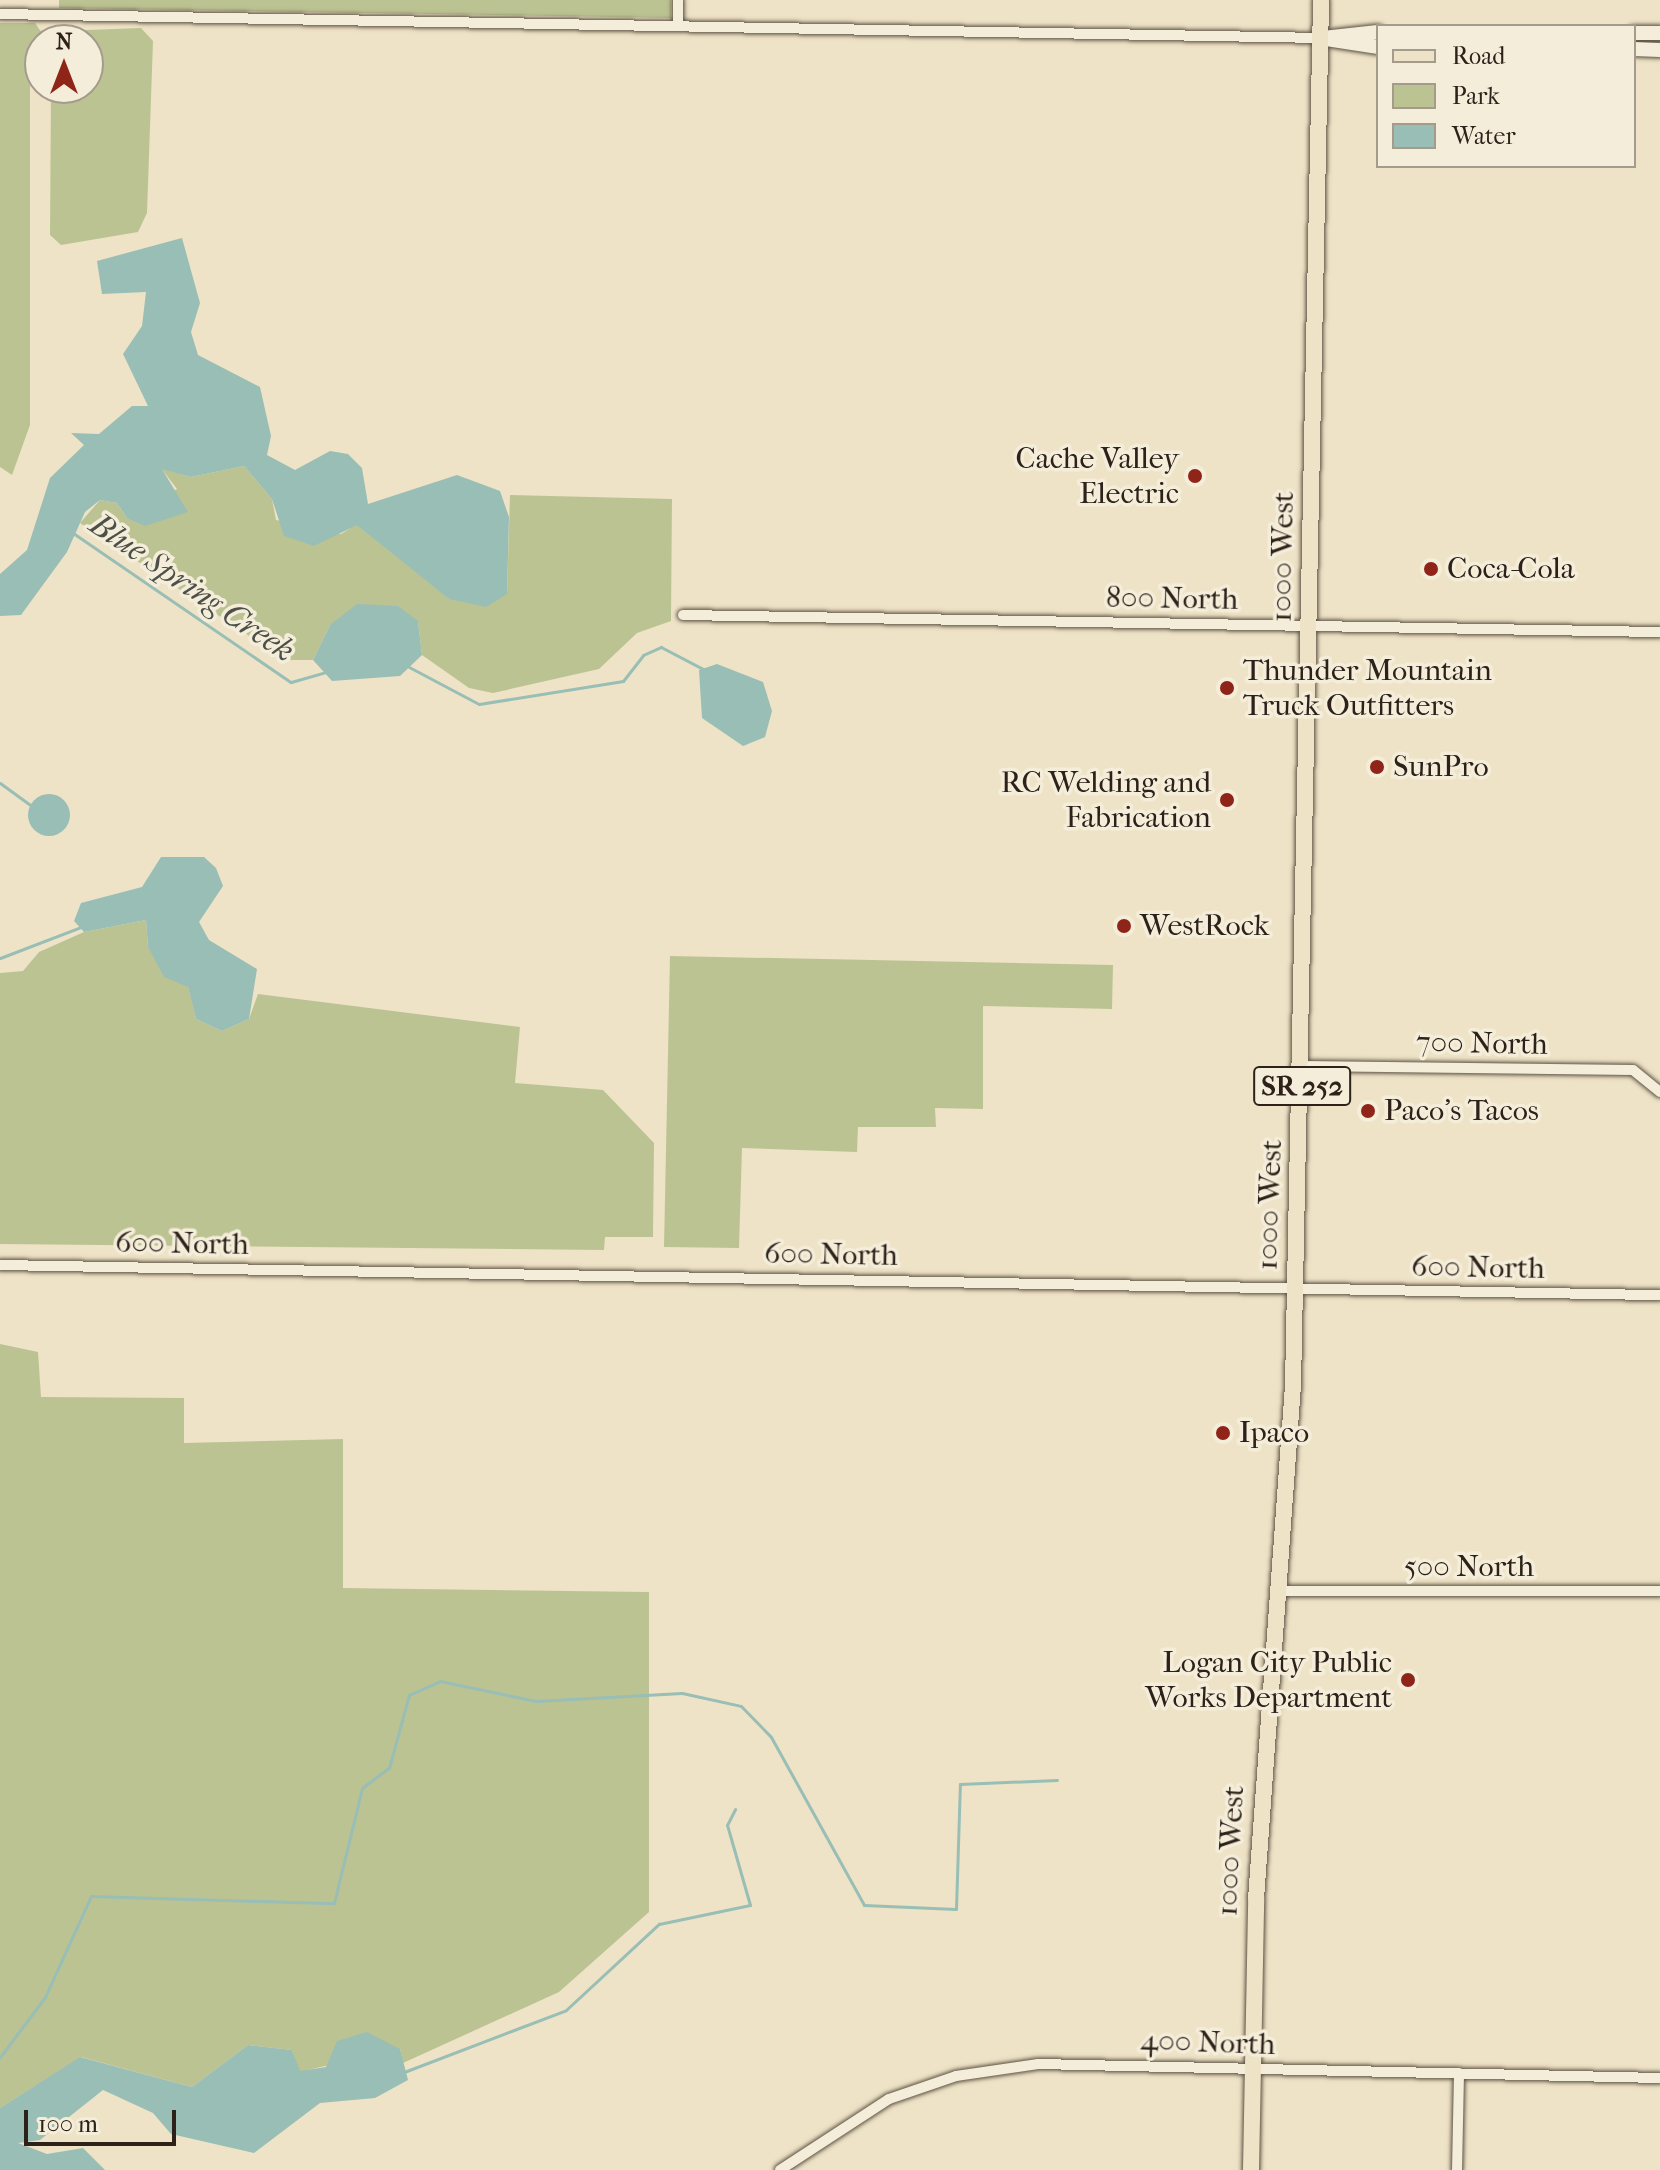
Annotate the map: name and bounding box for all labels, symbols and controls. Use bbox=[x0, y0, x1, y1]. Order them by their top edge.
north arrow bbox=[24, 24, 104, 104]
legend bbox=[1376, 24, 1636, 168]
text: N bbox=[56, 29, 72, 55]
text: Road bbox=[1452, 42, 1505, 70]
text: Park bbox=[1452, 82, 1500, 110]
text: Water bbox=[1452, 122, 1516, 150]
place label: Cache Valley Electric bbox=[1016, 441, 1179, 512]
marker: Cache Valley Electric bbox=[1186, 467, 1204, 485]
street label: 1000 West bbox=[1264, 491, 1302, 623]
water label: Blue Spring Creek bbox=[82, 505, 302, 671]
place label: Coca-Cola bbox=[1447, 551, 1575, 587]
marker: Coca-Cola bbox=[1422, 560, 1440, 578]
street label: 800 North bbox=[1106, 580, 1238, 618]
place label: Thunder Mountain Truck Outfitters bbox=[1243, 653, 1492, 724]
marker: Thunder Mountain Truck Outfitters bbox=[1218, 679, 1236, 697]
place label: SunPro bbox=[1393, 749, 1489, 785]
marker: SunPro bbox=[1368, 758, 1386, 776]
place label: RC Welding and Fabrication bbox=[1001, 765, 1211, 836]
marker: RC Welding and Fabrication bbox=[1218, 791, 1236, 809]
place label: WestRock bbox=[1140, 908, 1269, 944]
marker: WestRock bbox=[1115, 917, 1133, 935]
street label: 700 North bbox=[1416, 1025, 1548, 1063]
road number: SR 252 bbox=[1252, 1062, 1352, 1110]
place label: Paco's Tacos bbox=[1384, 1093, 1539, 1129]
marker: Paco's Tacos bbox=[1359, 1102, 1377, 1120]
street label: 1000 West bbox=[1250, 1139, 1290, 1271]
street label: 600 North bbox=[115, 1225, 249, 1263]
street label: 600 North bbox=[764, 1236, 898, 1274]
street label: 600 North bbox=[1411, 1249, 1545, 1287]
place label: Ipaco bbox=[1239, 1415, 1309, 1451]
marker: Ipaco bbox=[1214, 1424, 1232, 1442]
street label: 500 North bbox=[1404, 1549, 1534, 1585]
place label: Logan City Public Works Department bbox=[1145, 1645, 1392, 1716]
marker: Logan City Public Works Department bbox=[1399, 1671, 1417, 1689]
street label: 1000 West bbox=[1210, 1785, 1252, 1917]
street label: 400 North bbox=[1140, 2023, 1276, 2063]
scale bar bbox=[28, 2094, 180, 2144]
text: 100 m bbox=[38, 2110, 98, 2138]

